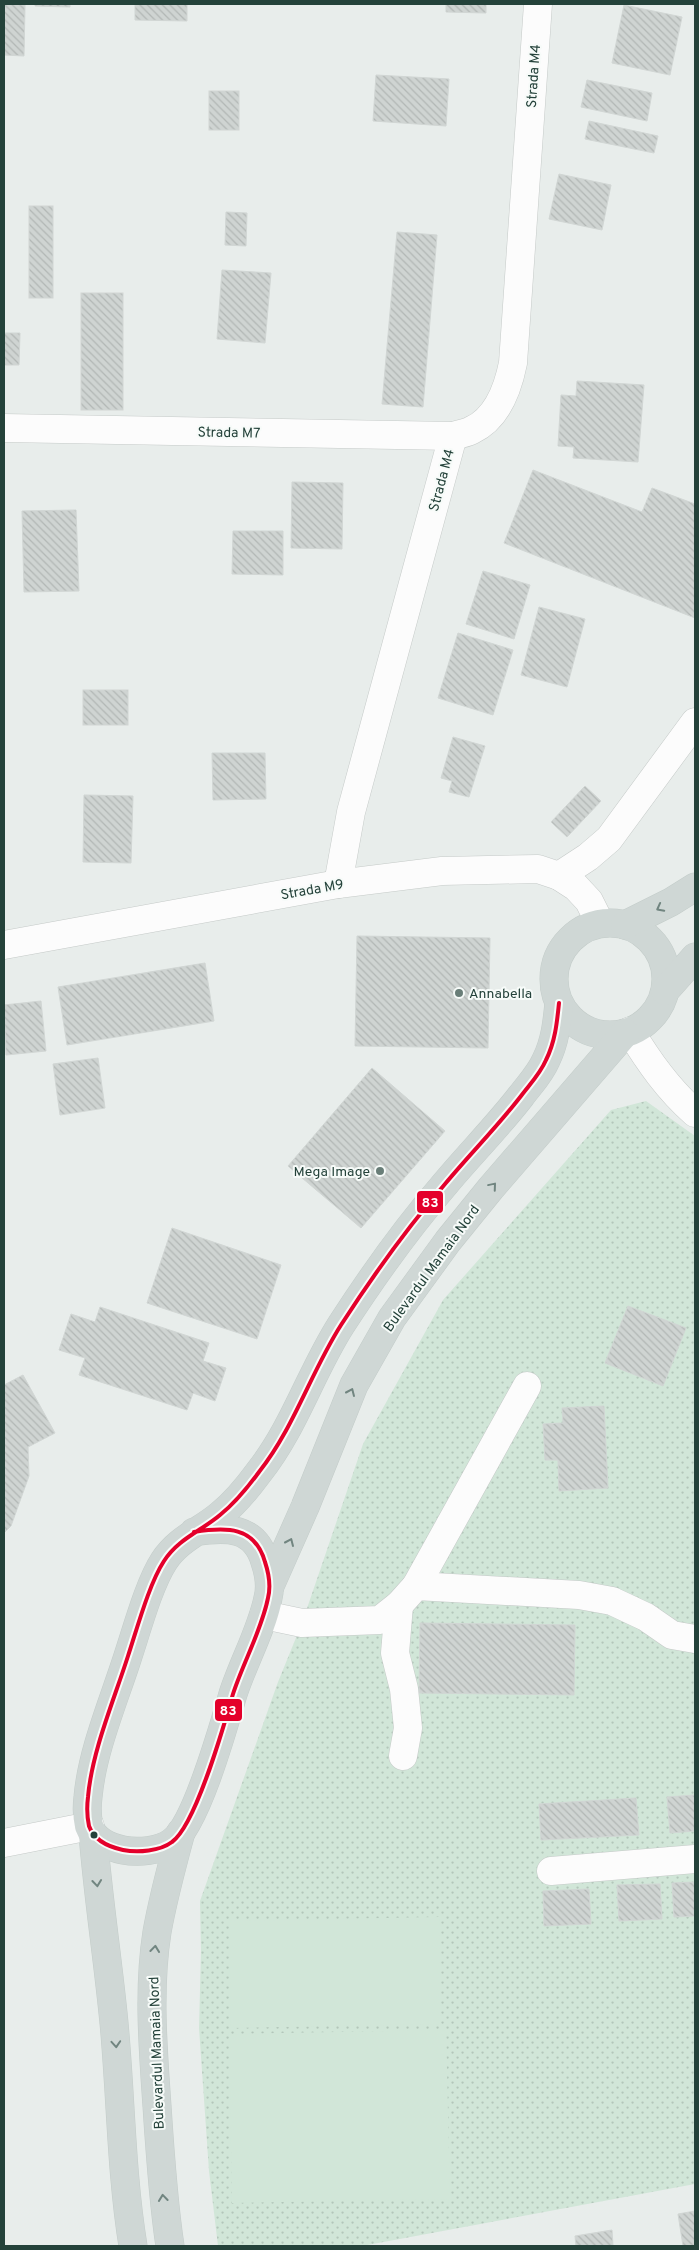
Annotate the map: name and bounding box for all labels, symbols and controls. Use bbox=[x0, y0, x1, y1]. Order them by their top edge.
street label: Strada M4 bbox=[524, 44, 545, 109]
street label: Strada M7 bbox=[197, 424, 260, 443]
street label: Strada M4 bbox=[426, 447, 459, 513]
street label: Strada M9 bbox=[279, 877, 345, 904]
one-way arrow bbox=[656, 902, 665, 912]
place label: Annabella bbox=[469, 986, 532, 1003]
marker: Annabella bbox=[453, 987, 465, 999]
place label: Mega Image bbox=[294, 1164, 370, 1181]
marker: Mega Image bbox=[374, 1165, 386, 1177]
one-way arrow bbox=[487, 1183, 495, 1192]
line badge: 83 bbox=[416, 1190, 444, 1214]
text: 83 bbox=[421, 1195, 439, 1212]
street label: Bulevardul Mamaia Nord bbox=[380, 1202, 484, 1336]
one-way arrow bbox=[345, 1388, 355, 1397]
one-way arrow bbox=[283, 1538, 294, 1547]
line badge: 83 bbox=[214, 1698, 243, 1722]
text: 83 bbox=[219, 1703, 237, 1720]
unlabelled marker bbox=[89, 1830, 99, 1840]
one-way arrow bbox=[91, 1879, 102, 1887]
one-way arrow bbox=[150, 1944, 161, 1952]
street label: Bulevardul Mamaia Nord bbox=[146, 1976, 169, 2130]
one-way arrow bbox=[110, 2040, 121, 2048]
one-way arrow bbox=[158, 2194, 169, 2202]

